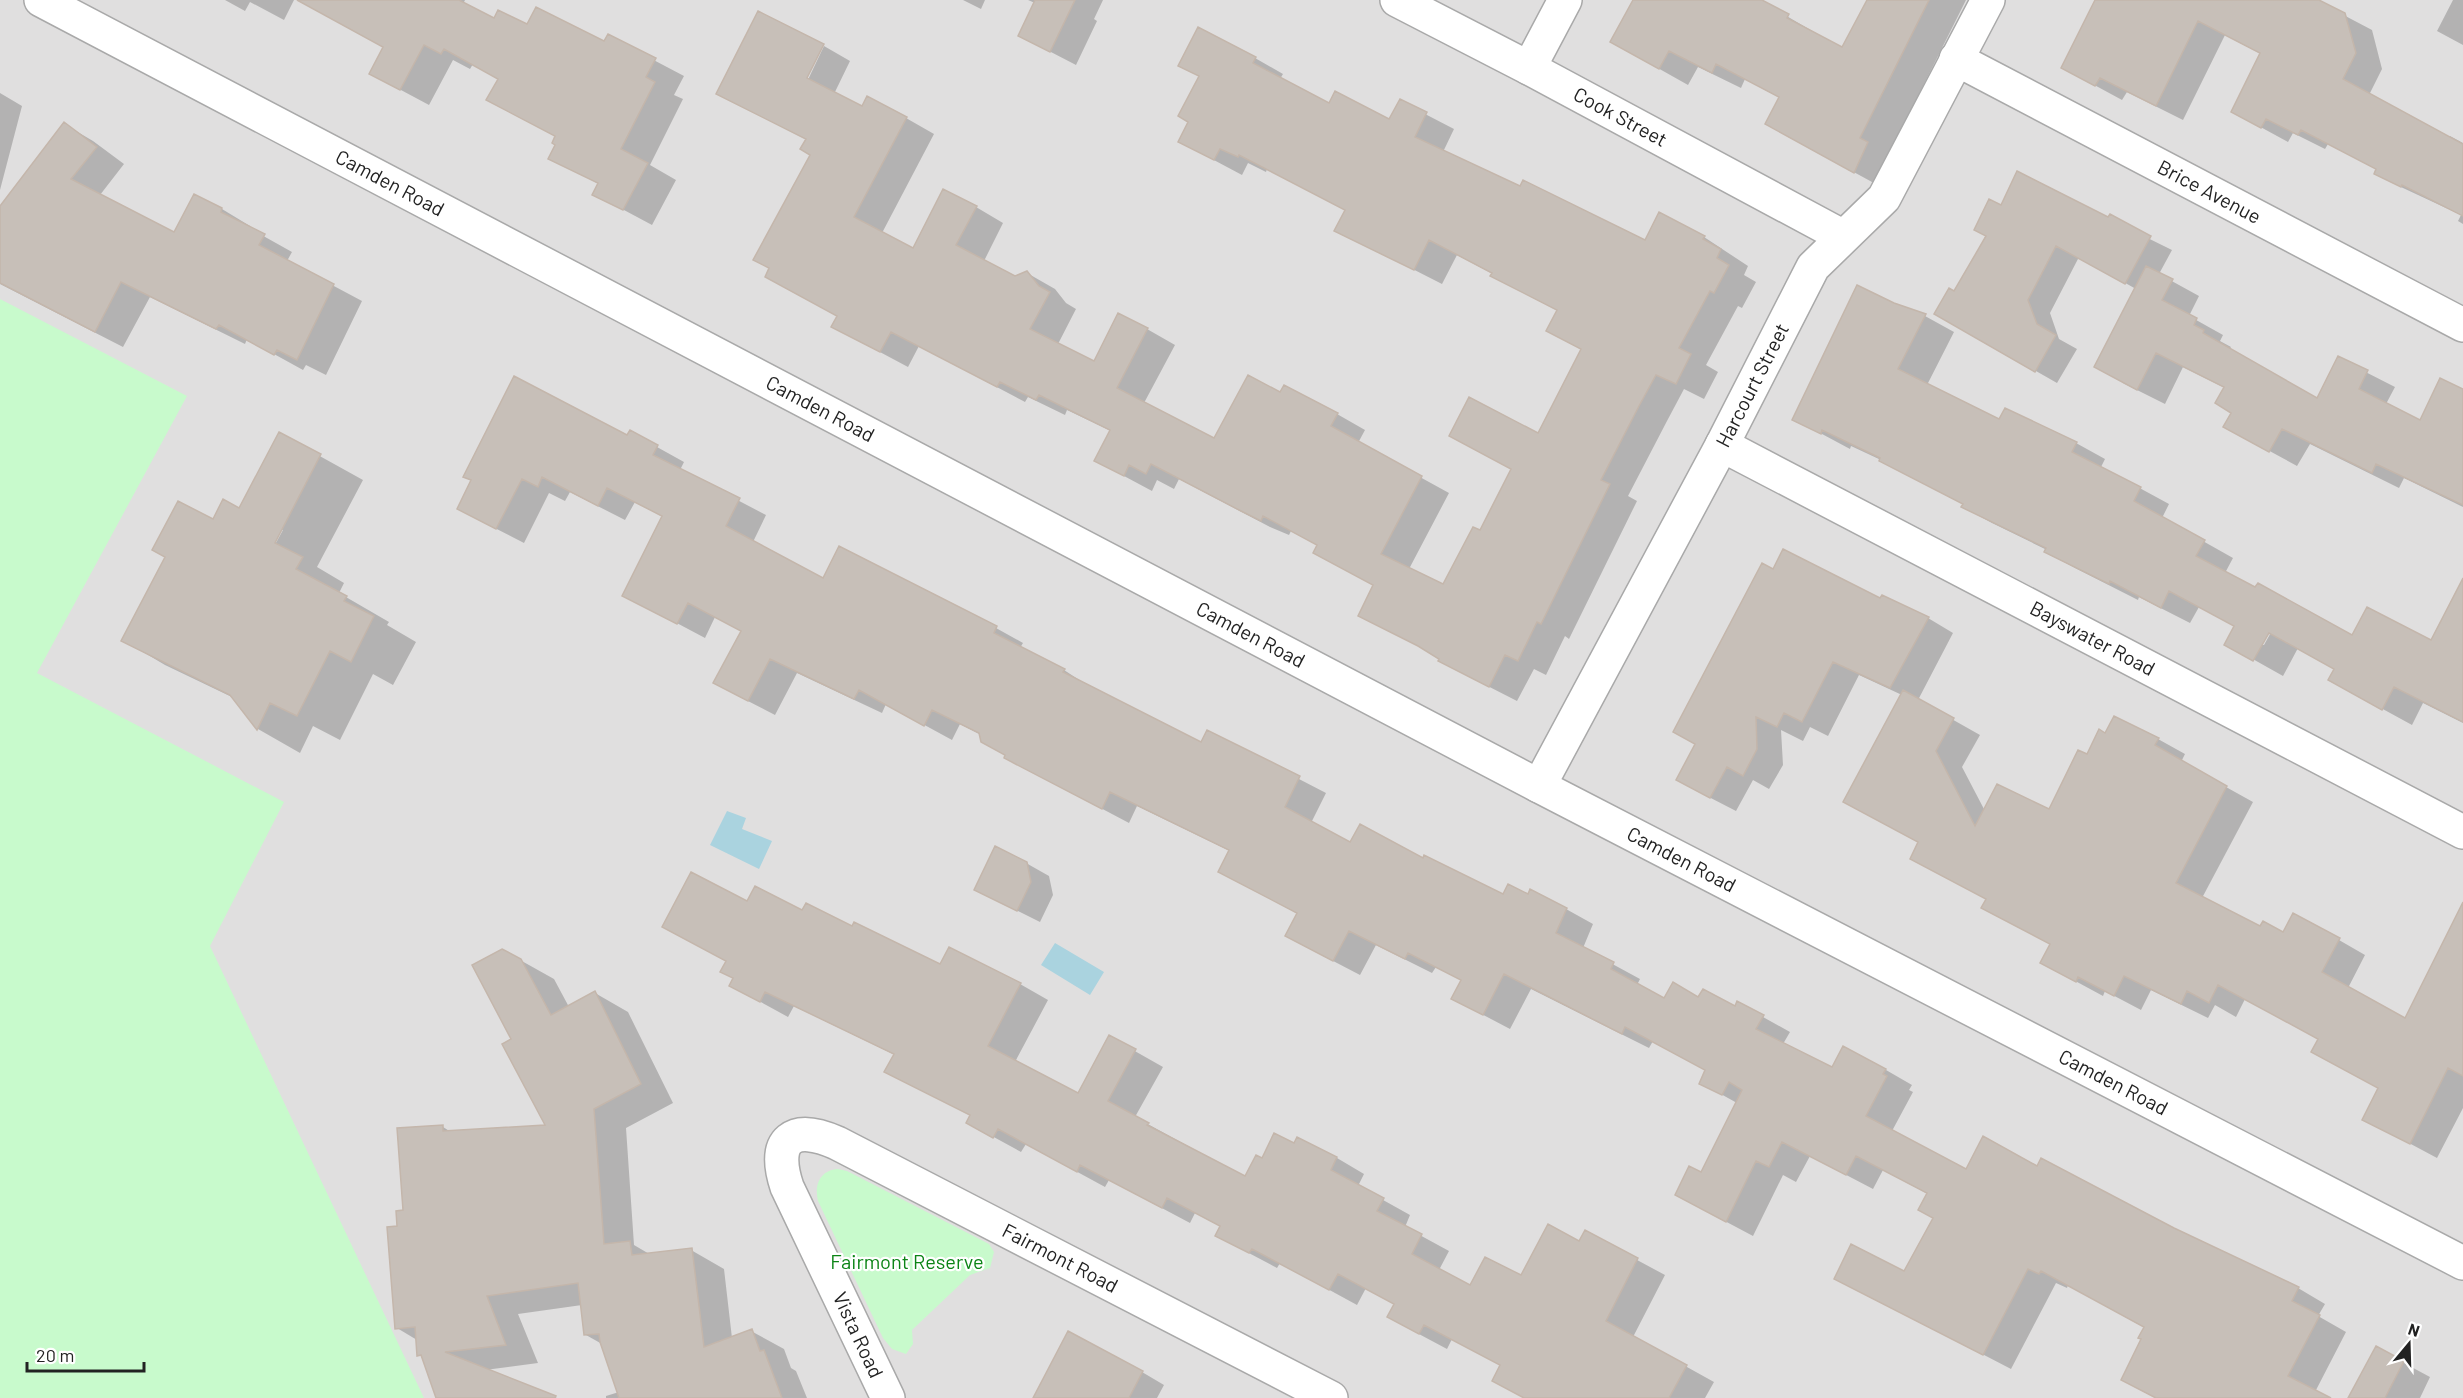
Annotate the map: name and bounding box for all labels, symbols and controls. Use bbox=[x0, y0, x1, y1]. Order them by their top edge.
street label: Cook Street bbox=[1570, 81, 1672, 151]
street label: Camden Road bbox=[332, 144, 449, 221]
street label: Brice Avenue bbox=[2154, 154, 2266, 228]
street label: Harcourt Street bbox=[1710, 319, 1793, 451]
street label: Camden Road bbox=[762, 370, 879, 446]
street label: Camden Road bbox=[1193, 595, 1309, 672]
street label: Bayswater Road bbox=[2026, 595, 2160, 680]
street label: Camden Road bbox=[1623, 821, 1740, 897]
street label: Camden Road bbox=[2055, 1044, 2172, 1120]
street label: Fairmont Road bbox=[999, 1217, 1122, 1297]
park label: Fairmont Reserve bbox=[830, 1249, 984, 1273]
street label: Vista Road bbox=[829, 1288, 889, 1381]
north arrow bbox=[2379, 1314, 2439, 1374]
text: N bbox=[2406, 1319, 2422, 1340]
scale bar bbox=[27, 1335, 144, 1373]
text: 20 m bbox=[36, 1344, 74, 1366]

